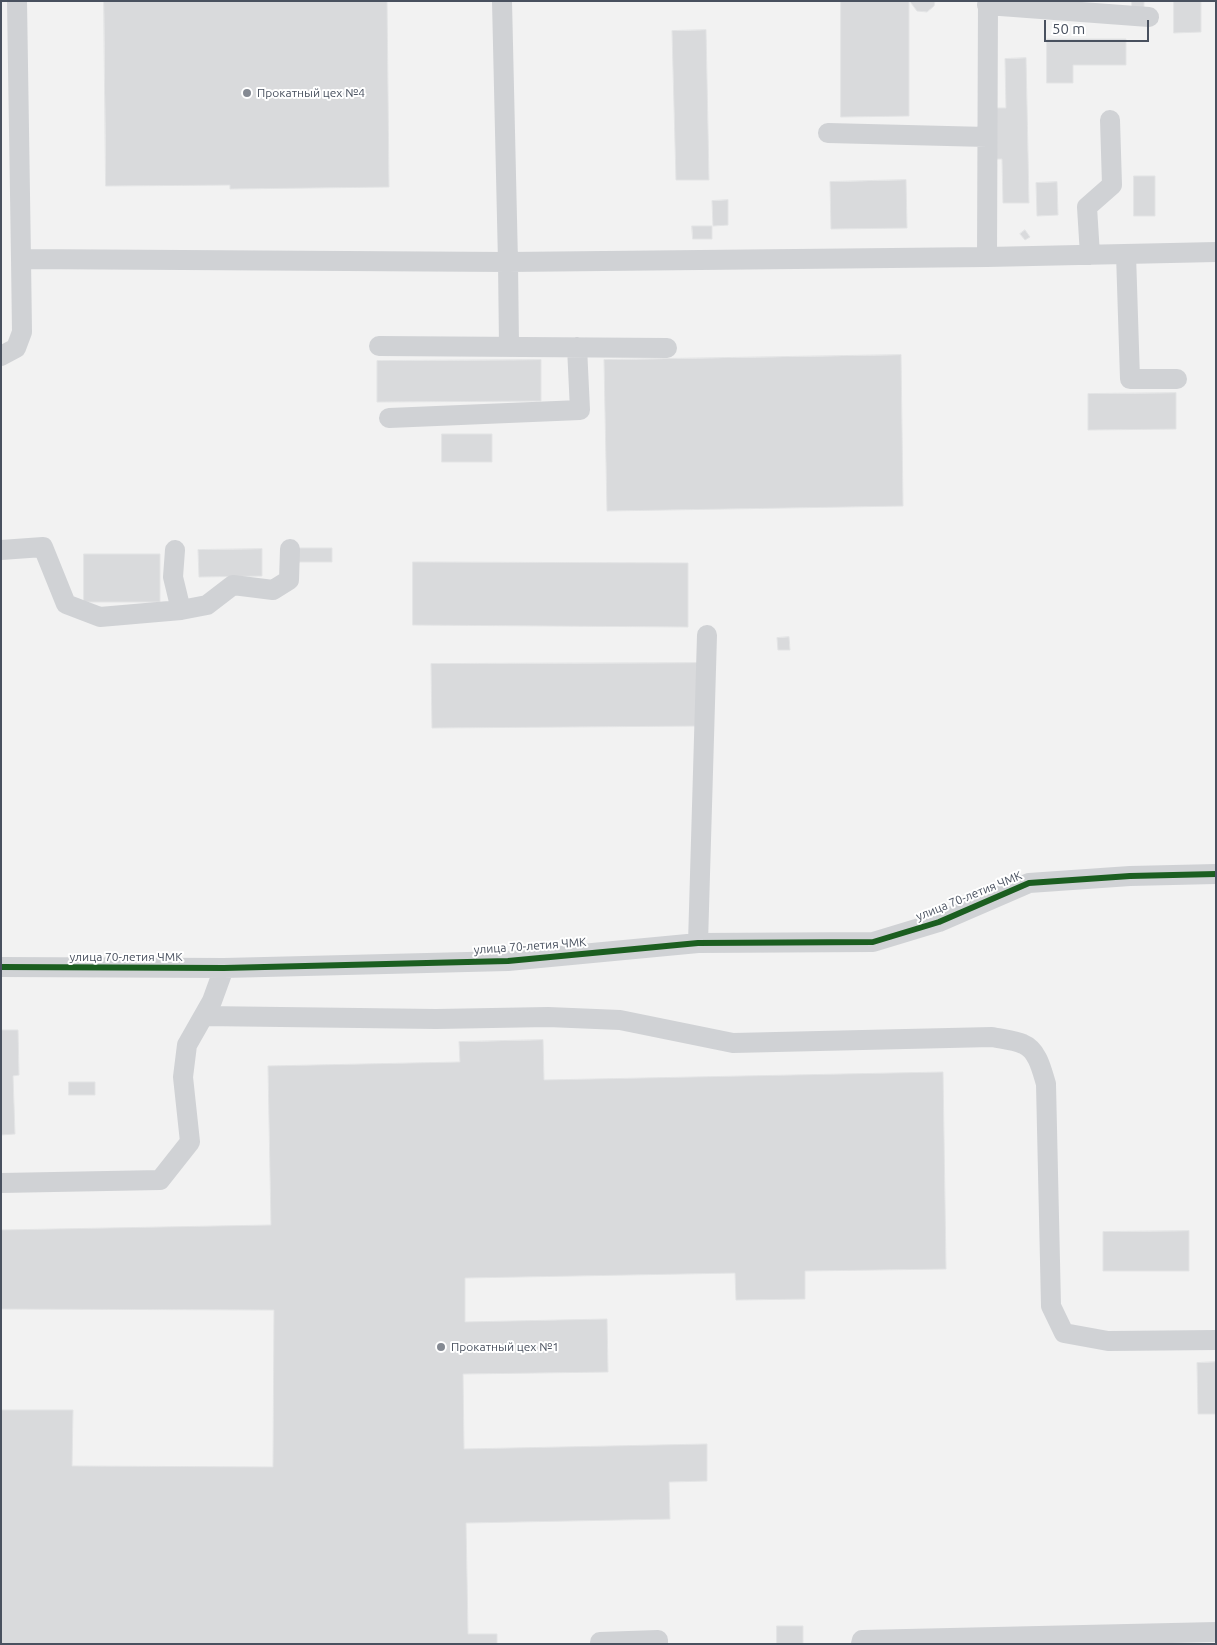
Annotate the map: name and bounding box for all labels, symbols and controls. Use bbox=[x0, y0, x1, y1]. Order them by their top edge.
scale bar bbox=[1047, 10, 1152, 42]
text: 50 m bbox=[1052, 20, 1085, 37]
place label: Прокатный цех №4 bbox=[257, 86, 365, 100]
marker: Прокатный цех №4 bbox=[241, 87, 253, 99]
street label: улица 70-летия ЧМК bbox=[914, 868, 1024, 924]
street label: улица 70-летия ЧМК bbox=[473, 935, 587, 957]
street label: улица 70-летия ЧМК bbox=[69, 950, 183, 964]
place label: Прокатный цех №1 bbox=[451, 1340, 559, 1354]
marker: Прокатный цех №1 bbox=[435, 1341, 447, 1353]

